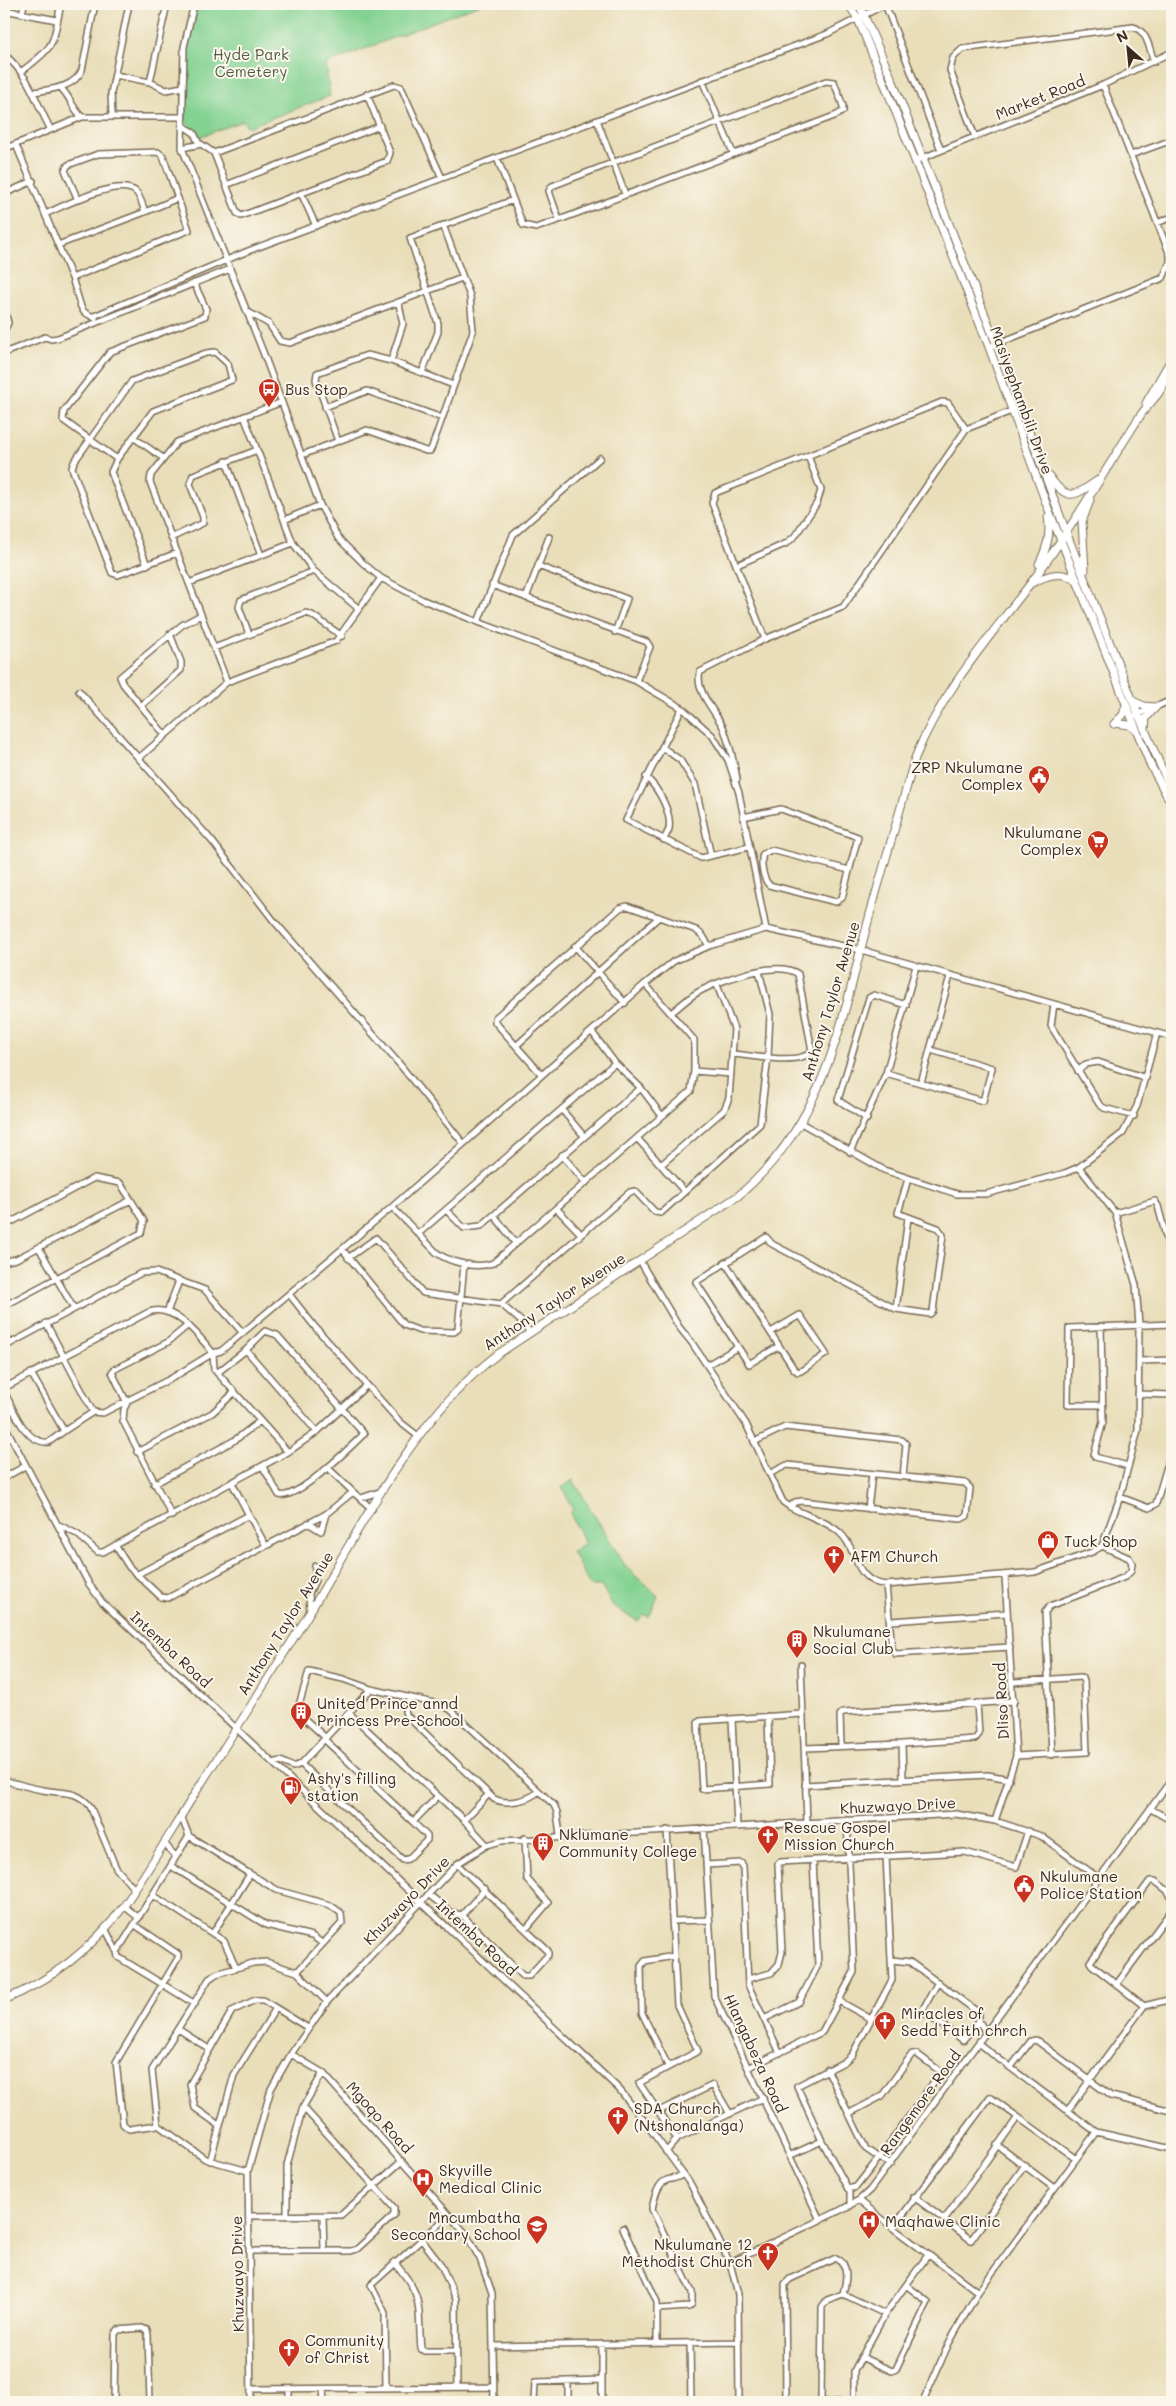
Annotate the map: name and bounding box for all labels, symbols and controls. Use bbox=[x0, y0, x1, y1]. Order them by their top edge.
north arrow bbox=[1104, 22, 1154, 72]
text: N bbox=[1113, 25, 1131, 47]
park label: Hyde Park Cemetery bbox=[213, 44, 289, 81]
street label: Market Road bbox=[992, 70, 1088, 124]
street label: Masiyephambili Drive bbox=[986, 323, 1058, 477]
bus stop icon: Bus Stop bbox=[257, 377, 281, 408]
place label: Bus Stop bbox=[285, 379, 348, 399]
place label: ZRP Nkulumane Complex bbox=[911, 757, 1023, 794]
public building icon: ZRP Nkulumane Complex bbox=[1027, 764, 1051, 795]
place label: Nkulumane Complex bbox=[1004, 822, 1082, 859]
supermarket icon: Nkulumane Complex bbox=[1086, 829, 1110, 860]
street label: Anthony Taylor Avenue bbox=[796, 919, 864, 1083]
street label: Anthony Taylor Avenue bbox=[479, 1247, 629, 1355]
shop icon: Tuck Shop bbox=[1036, 1529, 1060, 1560]
place label: Tuck Shop bbox=[1064, 1531, 1137, 1551]
church icon: AFM Church bbox=[822, 1544, 846, 1575]
place label: AFM Church bbox=[850, 1546, 938, 1566]
street label: Anthony Taylor Avenue bbox=[233, 1547, 337, 1699]
street label: Intemba Road bbox=[126, 1606, 216, 1692]
place label: Nkulumane Social Club bbox=[813, 1621, 894, 1658]
building icon: Nkulumane Social Club bbox=[785, 1628, 809, 1659]
street label: Dliso Road bbox=[989, 1662, 1013, 1740]
place label: United Prince annd Princess Pre-School bbox=[317, 1693, 464, 1730]
building icon: United Prince annd Princess Pre-School bbox=[289, 1700, 313, 1731]
place label: Ashy's filling station bbox=[307, 1768, 396, 1805]
fuel station icon: Ashy's filling station bbox=[279, 1775, 303, 1806]
street label: Khuzwayo Drive bbox=[839, 1792, 957, 1818]
place label: Rescue Gospel Mission Church bbox=[784, 1817, 894, 1854]
place label: Nklumane Community College bbox=[559, 1824, 697, 1861]
church icon: Rescue Gospel Mission Church bbox=[756, 1824, 780, 1855]
building icon: Nklumane Community College bbox=[531, 1831, 555, 1862]
street label: Khuzwayo Drive bbox=[358, 1851, 454, 1949]
place label: Nkulumane Police Station bbox=[1040, 1866, 1142, 1903]
public building icon: Nkulumane Police Station bbox=[1012, 1873, 1036, 1904]
street label: Intemba Road bbox=[432, 1894, 522, 1980]
street label: Hlangabeza Road bbox=[720, 1990, 792, 2116]
place label: Miracles of Sedd Faith chrch bbox=[901, 2003, 1027, 2040]
church icon: Miracles of Sedd Faith chrch bbox=[873, 2010, 897, 2041]
street label: Rangemore Road bbox=[875, 2046, 965, 2158]
street label: Mgoqo Road bbox=[342, 2077, 418, 2157]
place label: SDA Church (Ntshonalanga) bbox=[634, 2098, 744, 2135]
church icon: SDA Church (Ntshonalanga) bbox=[606, 2105, 630, 2136]
place label: Skyville Medical Clinic bbox=[439, 2160, 542, 2197]
hospital icon: Skyville Medical Clinic bbox=[411, 2167, 435, 2198]
place label: Mncumbatha Secondary School bbox=[391, 2207, 521, 2244]
hospital icon: Maqhawe Clinic bbox=[857, 2209, 881, 2240]
place label: Maqhawe Clinic bbox=[885, 2211, 1000, 2231]
school or university icon: Mncumbatha Secondary School bbox=[525, 2214, 549, 2245]
street label: Khuzwayo Drive bbox=[226, 2216, 248, 2332]
place label: Nkulumane 12 Methodist Church bbox=[622, 2234, 752, 2271]
church icon: Nkulumane 12 Methodist Church bbox=[756, 2241, 780, 2272]
place label: Community of Christ bbox=[305, 2330, 384, 2367]
church icon: Community of Christ bbox=[277, 2337, 301, 2368]

